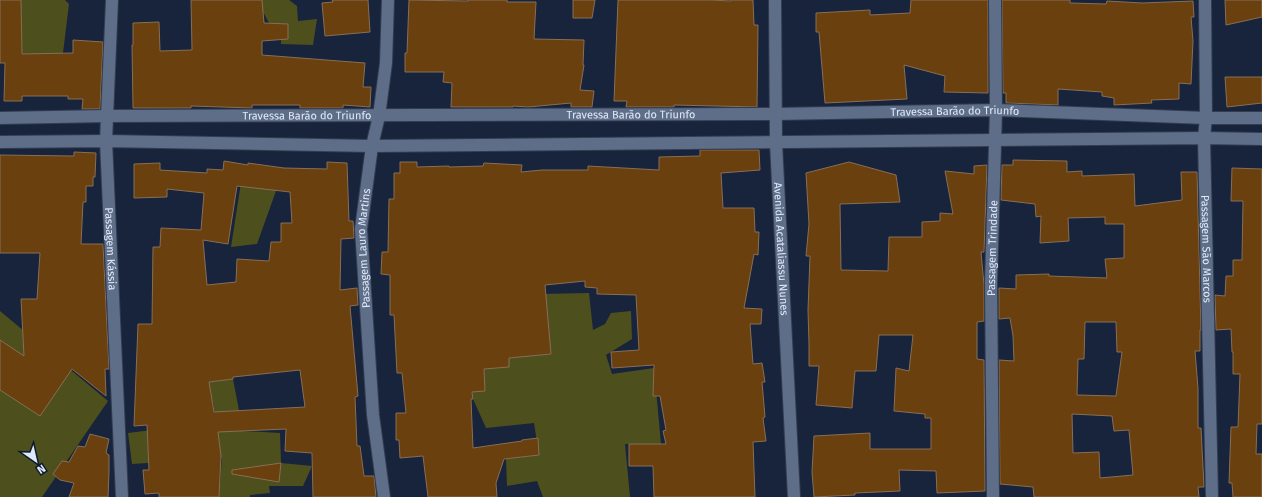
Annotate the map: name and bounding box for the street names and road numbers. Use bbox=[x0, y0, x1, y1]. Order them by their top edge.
street label: Travessa Barão do Triunfo bbox=[890, 103, 1020, 118]
street label: Travessa Barão do Triunfo bbox=[567, 108, 695, 121]
street label: Travessa Barão do Triunfo bbox=[243, 109, 371, 122]
street label: Avenida Acataliassu Nunes bbox=[772, 182, 791, 316]
street label: Passagem Lauro Martins bbox=[354, 188, 373, 308]
street label: Passagem São Marcos bbox=[1199, 195, 1214, 303]
street label: Passagem Trindade bbox=[984, 200, 1000, 296]
street label: Passagem Kássia bbox=[102, 207, 119, 291]

